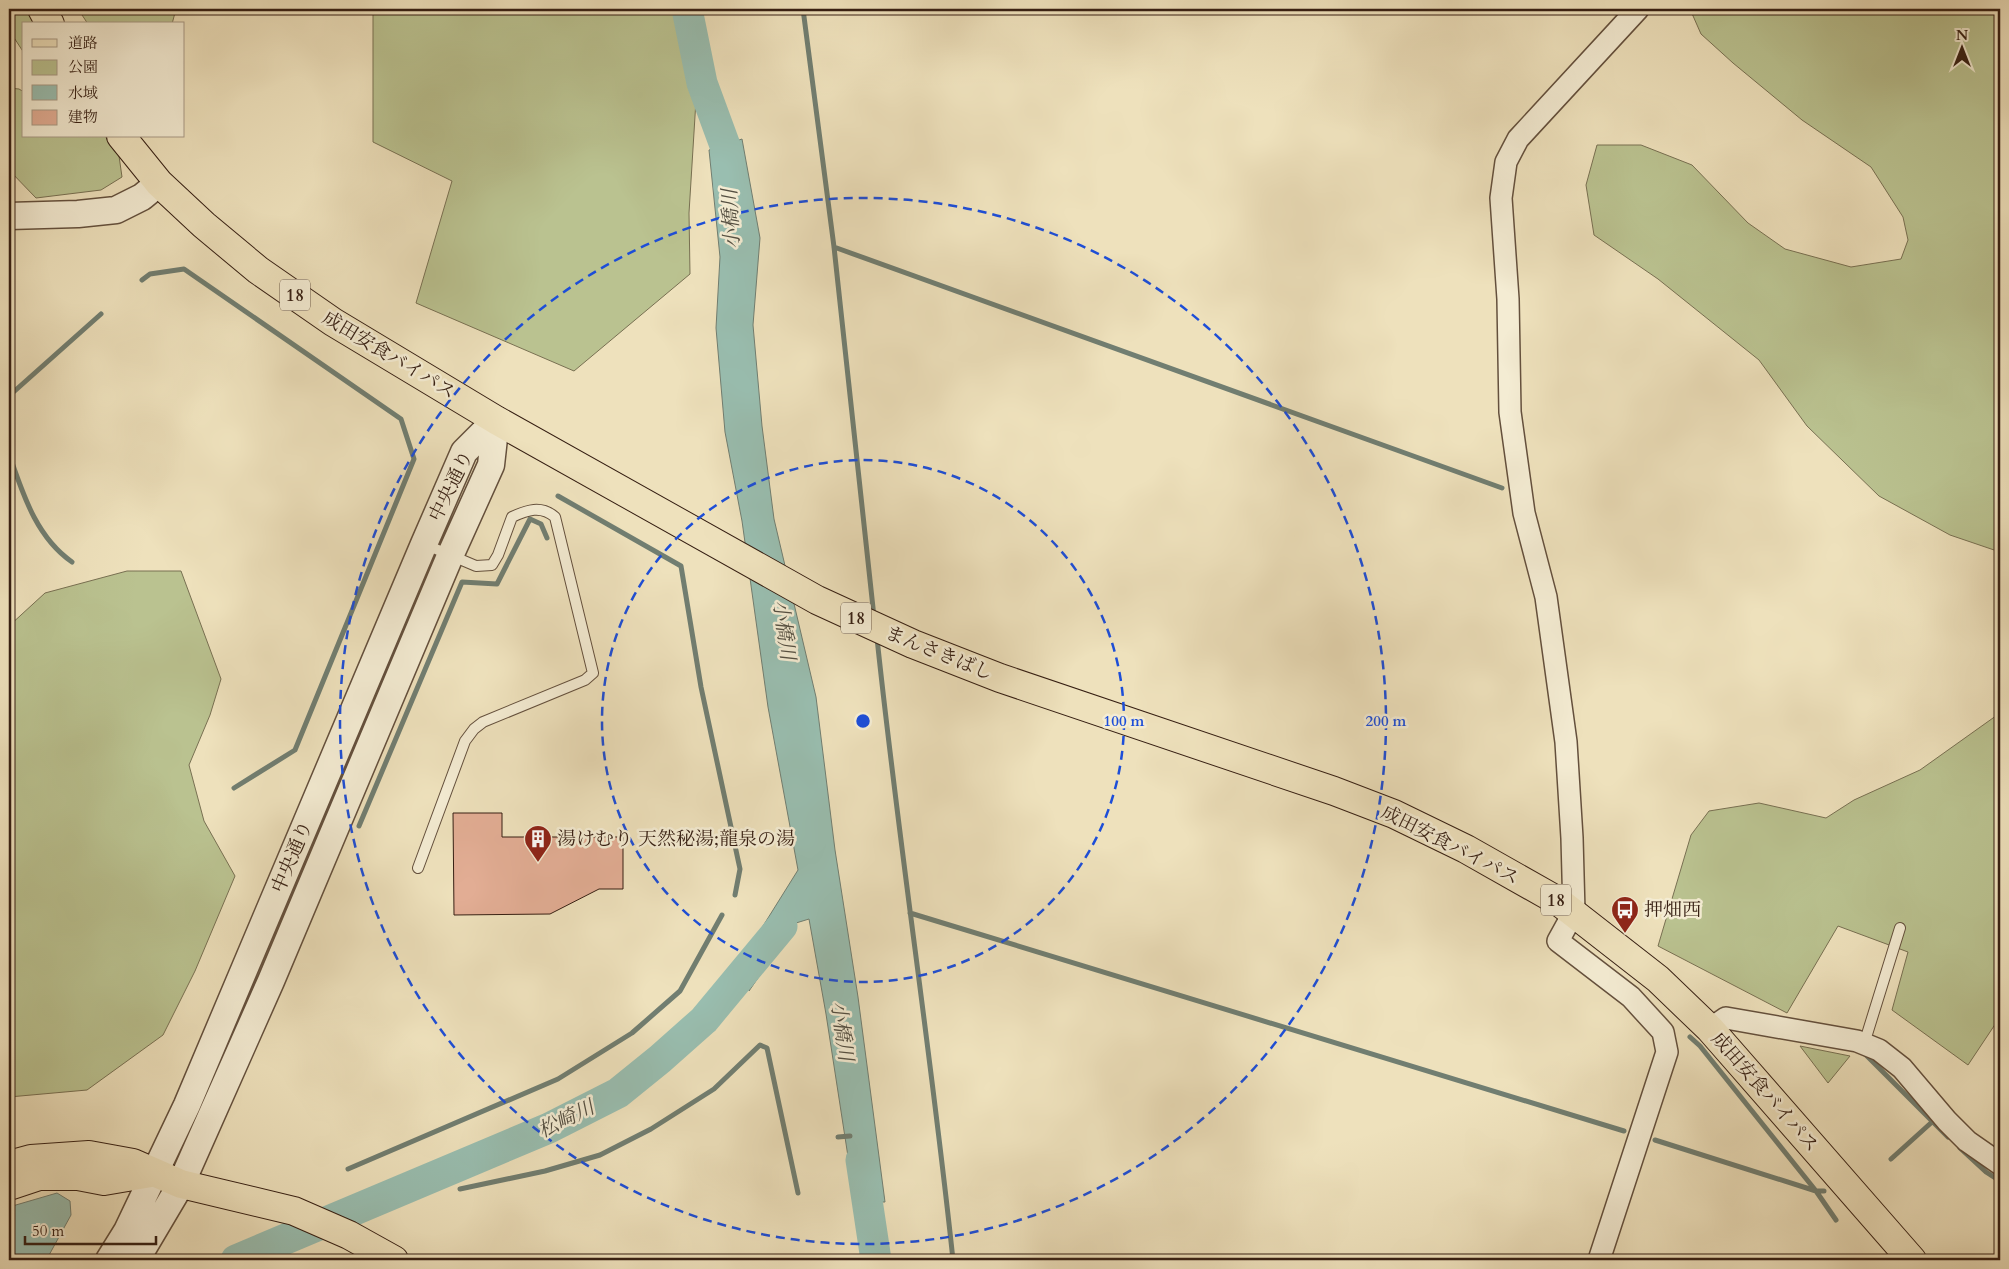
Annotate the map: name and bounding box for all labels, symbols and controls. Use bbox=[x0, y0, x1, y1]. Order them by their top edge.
legend bbox=[22, 22, 185, 138]
north arrow bbox=[1936, 22, 1986, 72]
text: N bbox=[1956, 26, 1968, 45]
text: 道路 bbox=[68, 33, 98, 53]
text: 公園 bbox=[68, 57, 98, 77]
text: 水域 bbox=[68, 83, 98, 103]
text: 建物 bbox=[68, 107, 98, 127]
water label: 小橋川 bbox=[716, 186, 746, 250]
road number: 18 bbox=[280, 280, 310, 310]
street label: 成田安食バイパス bbox=[317, 305, 461, 405]
street label: 中央通り bbox=[423, 446, 479, 526]
water label: 小橋川 bbox=[766, 598, 802, 664]
road number: 18 bbox=[841, 602, 871, 634]
street label: まんさきばし bbox=[881, 620, 997, 686]
text: 100 m bbox=[1104, 711, 1145, 731]
text: 200 m bbox=[1366, 711, 1407, 731]
centre of rings bbox=[854, 712, 872, 730]
street label: 成田安食バイパス bbox=[1377, 799, 1523, 891]
street label: 中央通り bbox=[265, 817, 319, 897]
building icon: 湯けむり 天然秘湯;龍泉の湯 bbox=[523, 824, 553, 863]
place label: 湯けむり 天然秘湯;龍泉の湯 bbox=[557, 826, 795, 852]
road number: 18 bbox=[1541, 884, 1571, 916]
bus stop icon: 押畑西 bbox=[1610, 895, 1640, 934]
place label: 押畑西 bbox=[1644, 897, 1701, 923]
water label: 小橋川 bbox=[824, 999, 860, 1065]
street label: 成田安食バイパス bbox=[1705, 1026, 1825, 1158]
water label: 松崎川 bbox=[533, 1093, 601, 1144]
scale bar bbox=[25, 1214, 156, 1246]
text: 50 m bbox=[32, 1221, 64, 1241]

